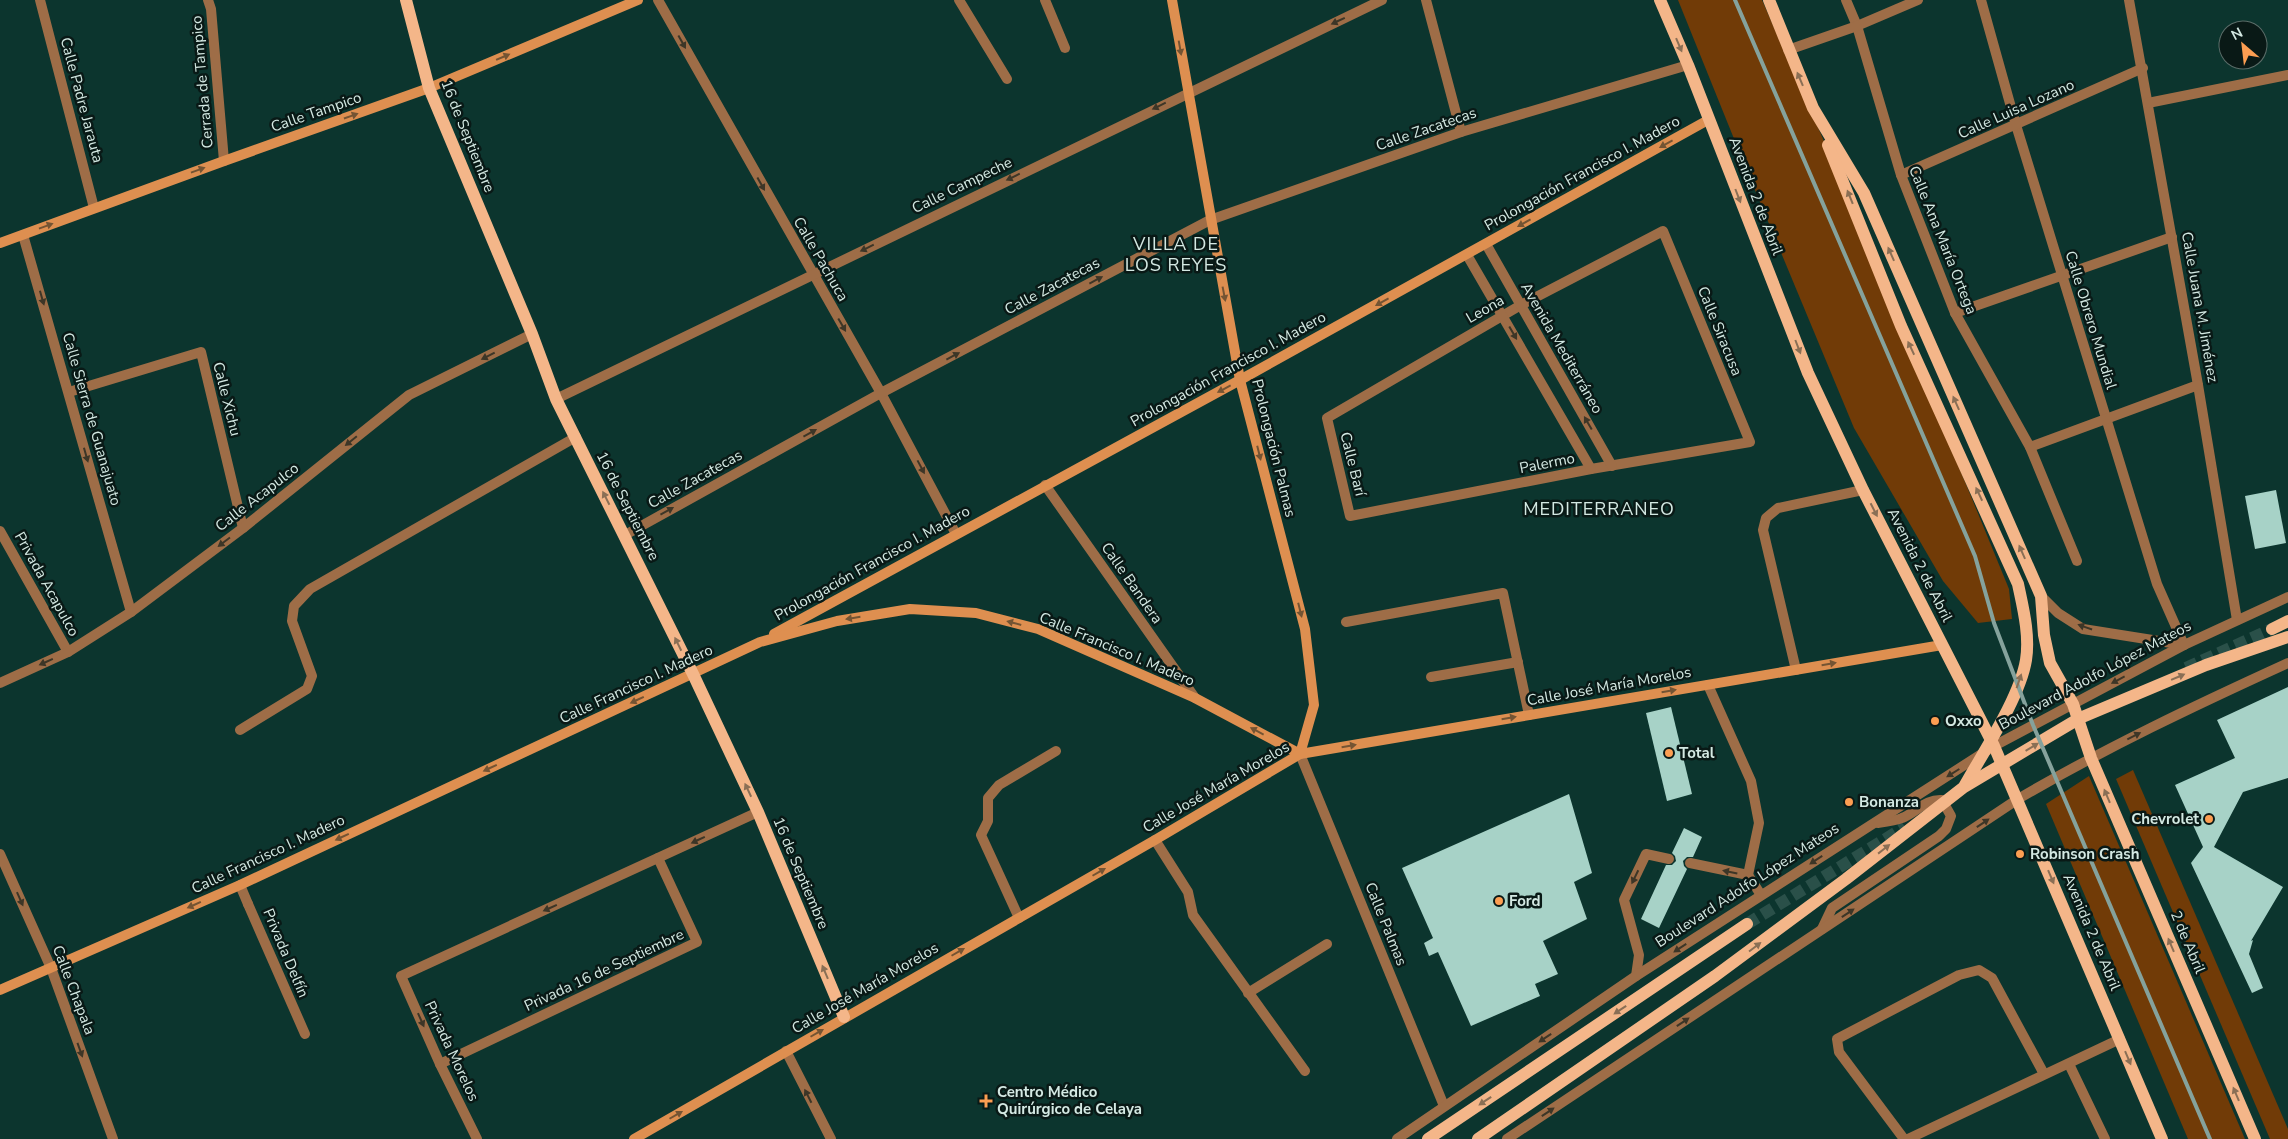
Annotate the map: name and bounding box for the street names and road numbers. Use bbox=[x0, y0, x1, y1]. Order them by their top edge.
street label: Cerrada de Tampico bbox=[186, 15, 218, 149]
street label: Calle Padre Jarauta bbox=[56, 35, 108, 165]
street label: Calle Luisa Lozano bbox=[1955, 74, 2077, 144]
street label: 16 de Septiembre bbox=[436, 77, 500, 195]
street label: Calle Tampico bbox=[268, 87, 364, 137]
street label: Calle Zacatecas bbox=[1373, 102, 1479, 156]
street label: Prolongación Francisco I. Madero bbox=[1481, 111, 1683, 235]
street label: Avenida 2 de Abril bbox=[1724, 134, 1788, 258]
street label: Calle Campeche bbox=[909, 152, 1015, 218]
street label: Calle Ana María Ortega bbox=[1904, 163, 1982, 317]
street label: Calle Pachuca bbox=[789, 213, 853, 305]
street label: Calle Juana M. Jiménez bbox=[2177, 230, 2223, 384]
street label: Calle Obrero Mundial bbox=[2060, 248, 2122, 392]
street label: Calle Zacatecas bbox=[1001, 252, 1103, 320]
street label: Avenida Mediterráneo bbox=[1516, 279, 1608, 417]
street label: Calle Siracusa bbox=[1693, 283, 1747, 379]
street label: Leona bbox=[1462, 290, 1508, 328]
street label: Prolongación Francisco I. Madero bbox=[1127, 307, 1329, 431]
street label: Calle Sierra de Guanajuato bbox=[58, 330, 126, 508]
street label: Calle Xichu bbox=[208, 360, 246, 438]
street label: Prolongación Palmas bbox=[1247, 377, 1301, 519]
street label: Calle Barí bbox=[1335, 430, 1371, 500]
street label: Calle Zacatecas bbox=[644, 445, 746, 513]
street label: 16 de Septiembre bbox=[592, 448, 664, 564]
street label: Palermo bbox=[1518, 448, 1576, 478]
street label: Calle Acapulco bbox=[211, 458, 303, 536]
street label: Prolongación Francisco I. Madero bbox=[771, 501, 973, 625]
street label: Avenida 2 de Abril bbox=[1883, 505, 1958, 626]
street label: Privada Acapulco bbox=[10, 528, 84, 640]
street label: Calle Bandera bbox=[1097, 538, 1167, 628]
street label: Calle Francisco I. Madero bbox=[1036, 607, 1198, 691]
street label: Boulevard Adolfo López Mateos bbox=[1995, 616, 2195, 734]
street label: Calle Francisco I. Madero bbox=[556, 640, 716, 728]
street label: Calle José María Morelos bbox=[1525, 662, 1693, 710]
street label: Calle José María Morelos bbox=[1139, 737, 1293, 837]
street label: Calle Francisco I. Madero bbox=[188, 810, 348, 898]
street label: 16 de Septiembre bbox=[768, 814, 834, 932]
street label: Boulevard Adolfo López Mateos bbox=[1651, 818, 1843, 952]
street label: Avenida 2 de Abril bbox=[2058, 871, 2126, 994]
street label: Calle Palmas bbox=[1360, 879, 1412, 969]
street label: Privada Delfín bbox=[258, 905, 314, 1001]
street label: 2 de Abril bbox=[2166, 908, 2210, 977]
street label: Privada 16 de Septiembre bbox=[521, 924, 687, 1016]
street label: Calle José María Morelos bbox=[788, 938, 942, 1038]
street label: Calle Chapala bbox=[48, 942, 100, 1038]
street label: Privada Morelos bbox=[420, 998, 484, 1104]

